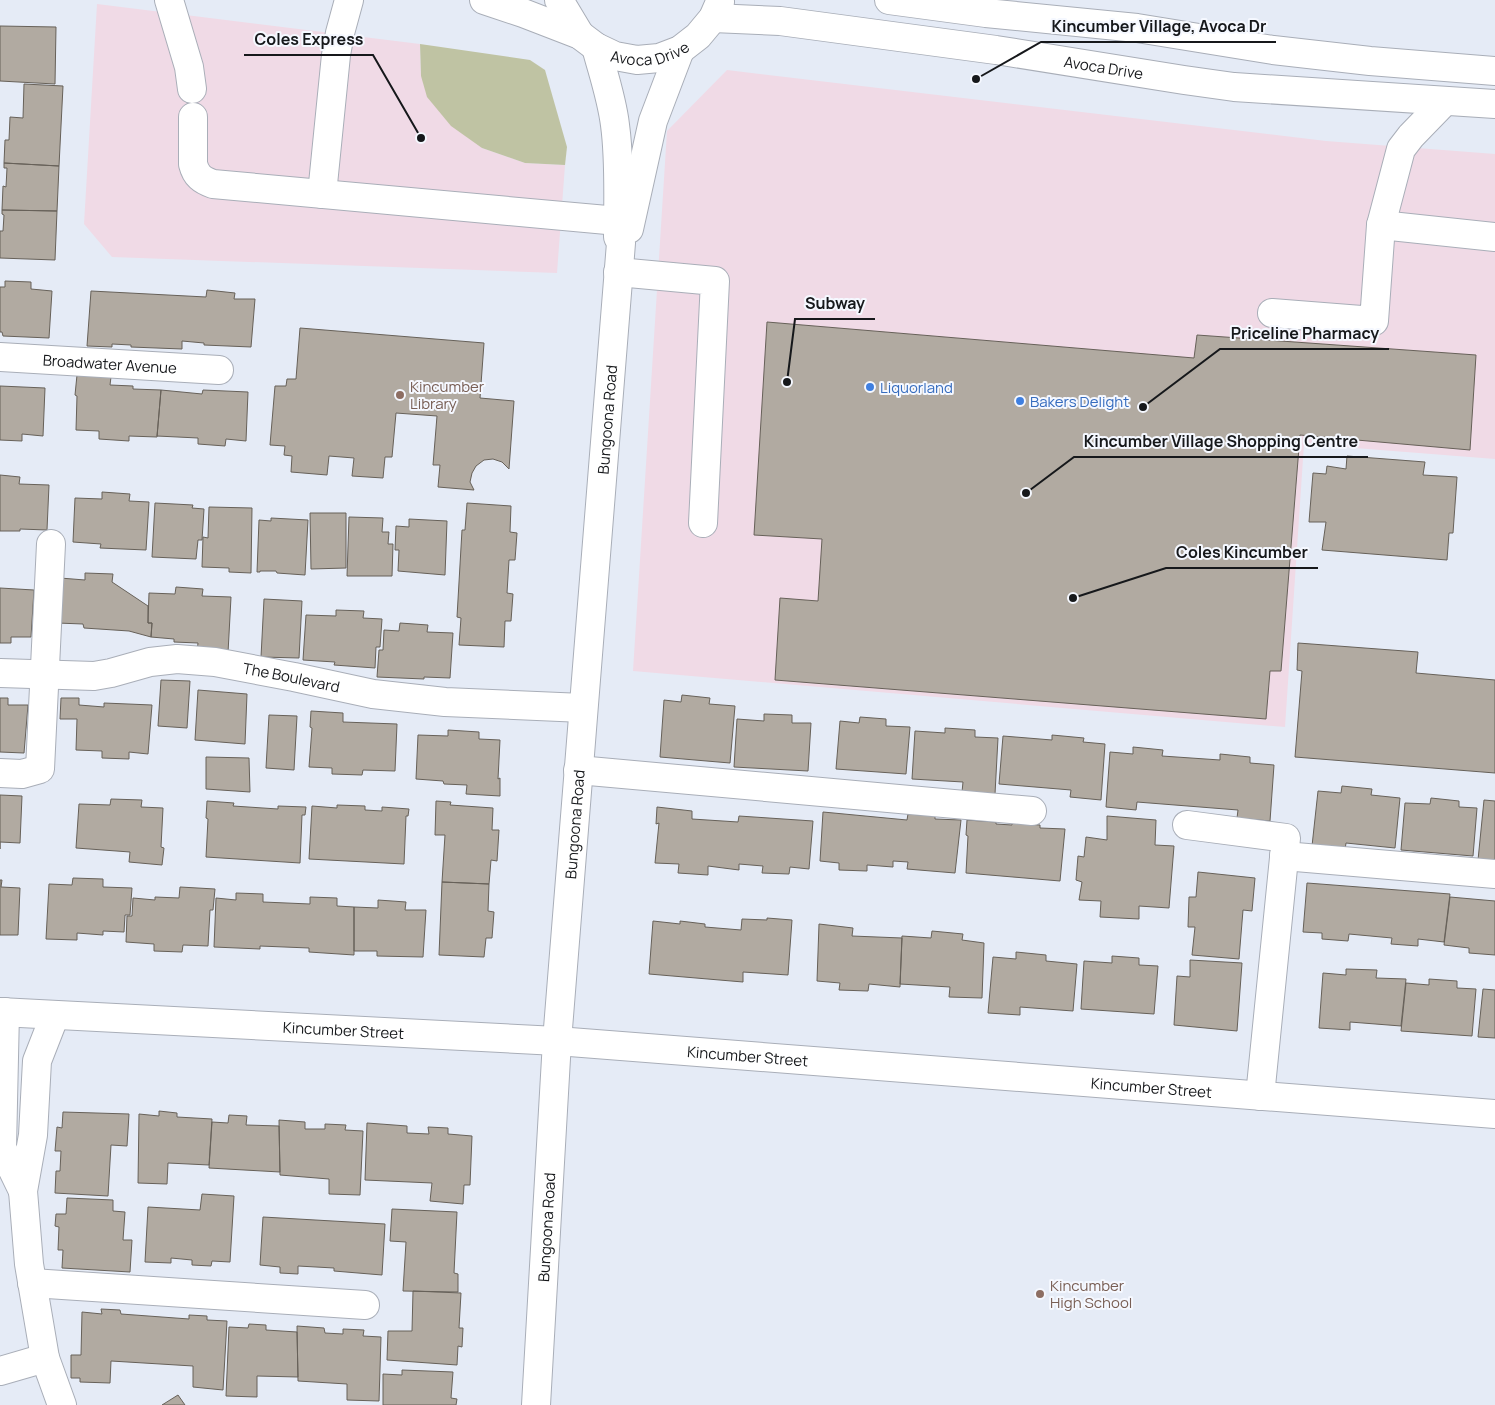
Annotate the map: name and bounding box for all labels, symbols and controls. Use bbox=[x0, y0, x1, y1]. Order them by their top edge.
callout: Kincumber Village, Avoca Dr bbox=[1041, 11, 1276, 42]
text: Kincumber Village, Avoca Dr bbox=[1052, 15, 1266, 37]
callout: Coles Express bbox=[244, 24, 373, 55]
text: Coles Express bbox=[255, 28, 364, 50]
street label: Avoca Drive bbox=[609, 36, 694, 71]
street label: Avoca Drive bbox=[1063, 51, 1145, 84]
callout: Subway bbox=[795, 288, 875, 319]
text: Subway bbox=[805, 292, 865, 314]
callout: Priceline Pharmacy bbox=[1220, 318, 1389, 349]
text: Priceline Pharmacy bbox=[1231, 322, 1379, 344]
street label: Broadwater Avenue bbox=[42, 349, 178, 378]
street label: Bungoona Road bbox=[592, 364, 622, 475]
place label: Kincumber Library bbox=[410, 376, 485, 414]
place label: Liquorland bbox=[880, 377, 953, 398]
marker: Liquorland bbox=[864, 381, 876, 393]
marker: Kincumber Library bbox=[394, 389, 406, 401]
place label: Bakers Delight bbox=[1030, 391, 1129, 412]
marker: Bakers Delight bbox=[1014, 395, 1026, 407]
callout: Kincumber Village Shopping Centre bbox=[1074, 426, 1368, 457]
text: Kincumber Village Shopping Centre bbox=[1084, 430, 1359, 452]
callout: Coles Kincumber bbox=[1166, 537, 1318, 568]
text: Coles Kincumber bbox=[1176, 541, 1308, 563]
street label: The Boulevard bbox=[241, 657, 342, 697]
street label: Bungoona Road bbox=[560, 769, 589, 880]
street label: Kincumber Street bbox=[282, 1016, 405, 1044]
street label: Kincumber Street bbox=[686, 1041, 809, 1071]
street label: Kincumber Street bbox=[1090, 1072, 1213, 1102]
street label: Bungoona Road bbox=[533, 1172, 560, 1283]
place label: Kincumber High School bbox=[1050, 1275, 1132, 1313]
marker: Kincumber High School bbox=[1034, 1288, 1046, 1300]

